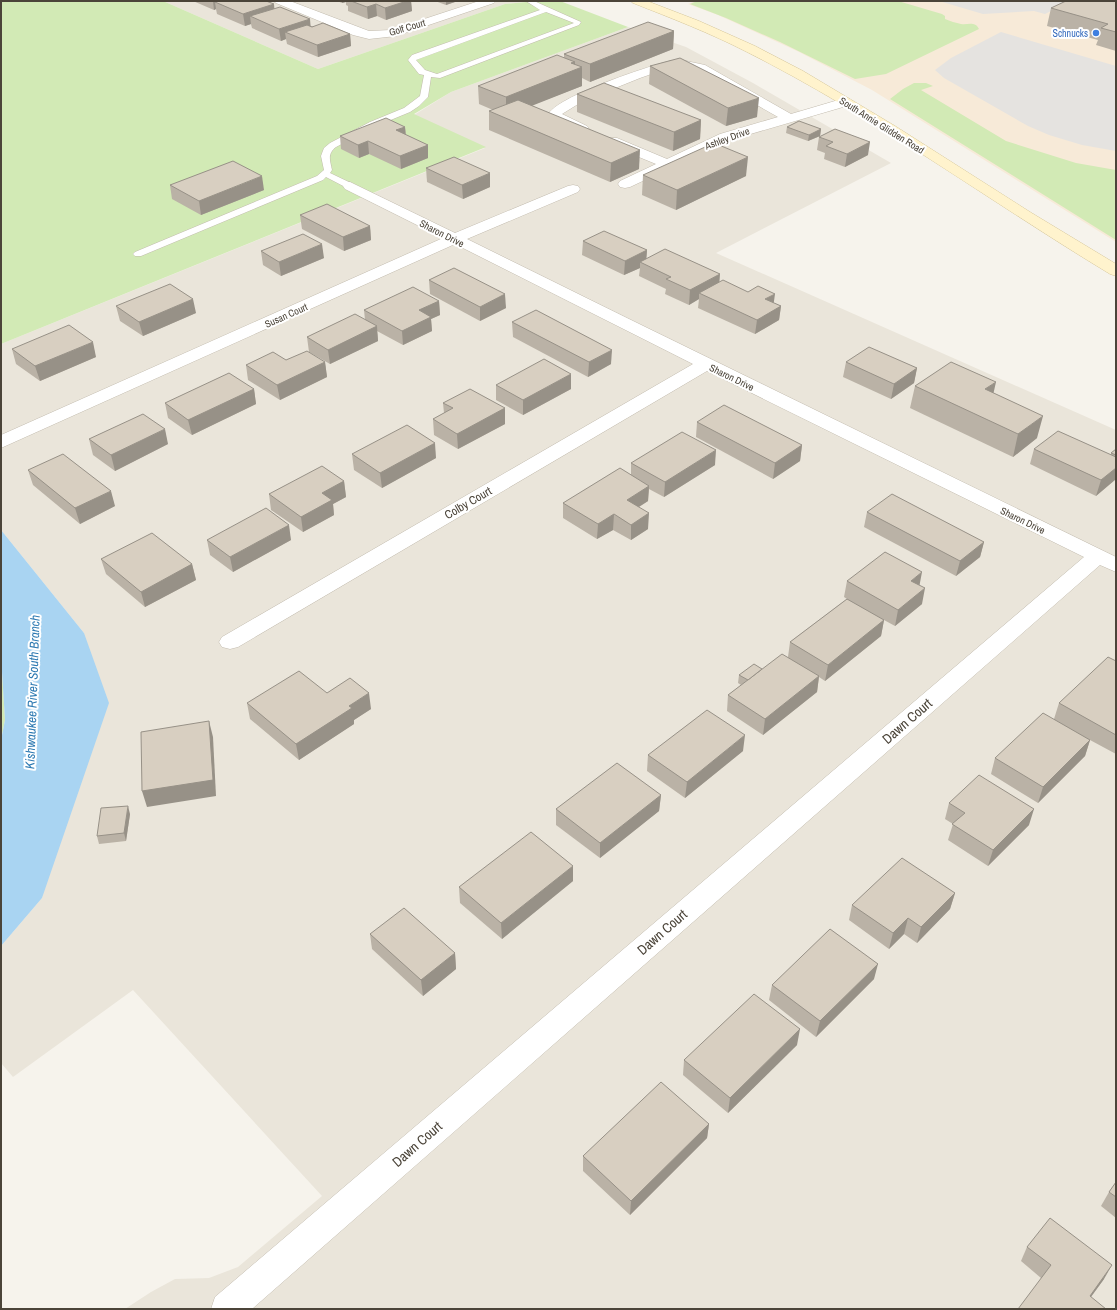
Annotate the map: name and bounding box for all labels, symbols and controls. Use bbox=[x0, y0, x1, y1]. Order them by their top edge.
street label: Golf Court bbox=[387, 16, 428, 39]
place label: Schnucks bbox=[1052, 27, 1088, 40]
marker: Schnucks bbox=[1091, 28, 1101, 38]
street label: South Annie Glidden Road bbox=[837, 94, 927, 157]
street label: Ashley Drive bbox=[702, 124, 752, 153]
street label: Sharon Drive bbox=[417, 217, 467, 250]
street label: Susan Court bbox=[263, 300, 310, 331]
street label: Sharon Drive bbox=[707, 361, 757, 394]
street label: Colby Court bbox=[442, 483, 495, 523]
street label: Sharon Drive bbox=[998, 504, 1048, 537]
water label: Kishwaukee River South Branch bbox=[21, 615, 44, 769]
street label: Dawn Court bbox=[878, 694, 936, 748]
street label: Dawn Court bbox=[633, 905, 691, 959]
street label: Dawn Court bbox=[388, 1117, 446, 1171]

